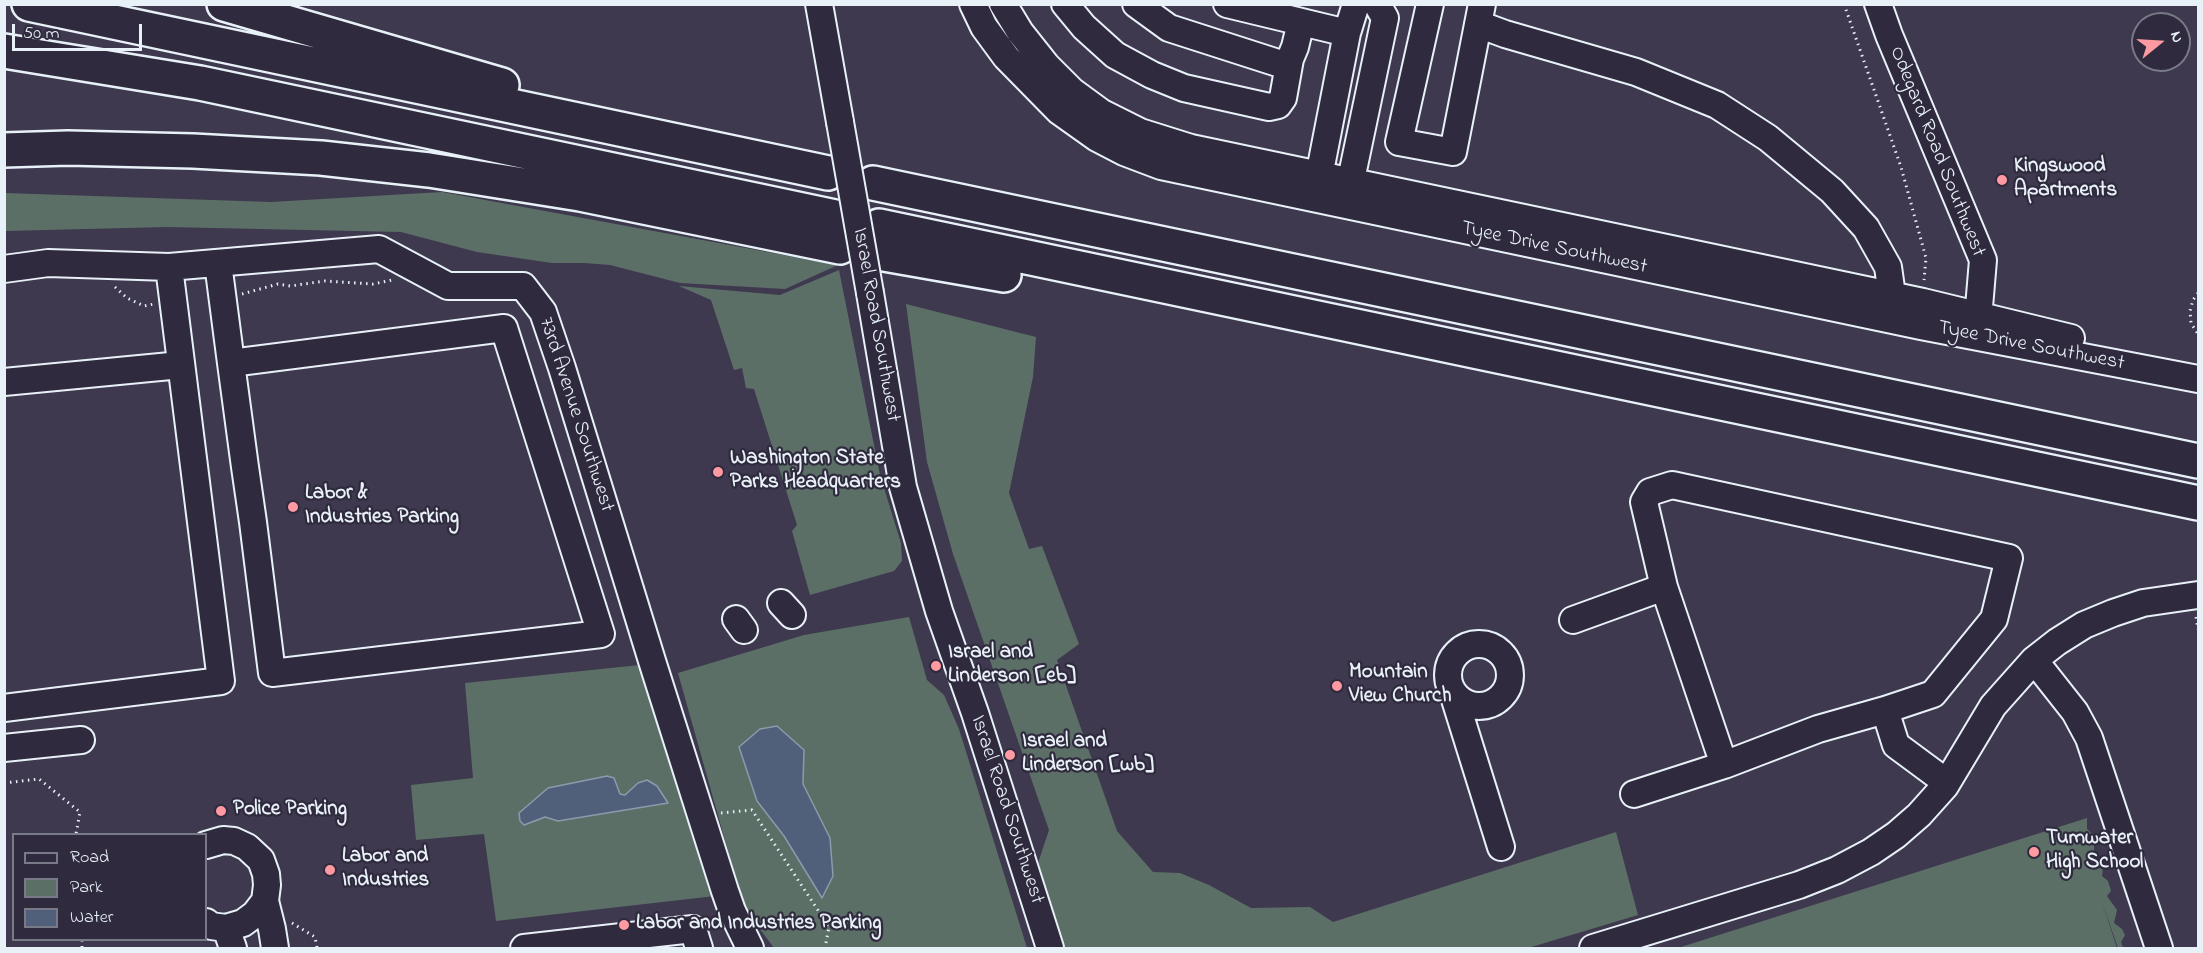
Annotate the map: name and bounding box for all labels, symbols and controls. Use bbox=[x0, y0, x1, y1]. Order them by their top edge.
scale bar bbox=[15, 12, 146, 50]
north arrow bbox=[2131, 12, 2191, 72]
text: 50 m bbox=[23, 21, 60, 47]
text: N bbox=[2163, 28, 2189, 46]
street label: Odegard Road Southwest bbox=[1882, 43, 1990, 261]
place label: Kingswood Apartments bbox=[2014, 155, 2117, 205]
marker: Kingswood Apartments bbox=[1995, 173, 2009, 187]
street label: Tyee Drive Southwest bbox=[1459, 217, 1649, 281]
street label: Israel Road Southwest bbox=[845, 226, 905, 424]
street label: 73rd Avenue Southwest bbox=[532, 314, 618, 516]
street label: Tyee Drive Southwest bbox=[1936, 317, 2126, 377]
place label: Washington State Parks Headquarters bbox=[730, 447, 901, 497]
marker: Washington State Parks Headquarters bbox=[711, 465, 725, 479]
place label: Labor & Industries Parking bbox=[305, 482, 459, 532]
marker: Labor & Industries Parking bbox=[286, 500, 300, 514]
place label: Israel and Linderson [eb] bbox=[948, 641, 1076, 691]
marker: Israel and Linderson [eb] bbox=[929, 659, 943, 673]
place label: Mountain View Church bbox=[1349, 661, 1451, 711]
marker: Mountain View Church bbox=[1330, 679, 1344, 693]
street label: Israel Road Southwest bbox=[964, 712, 1048, 908]
place label: Israel and Linderson [wb] bbox=[1022, 730, 1154, 780]
marker: Israel and Linderson [wb] bbox=[1003, 748, 1017, 762]
place label: Police Parking bbox=[233, 798, 347, 824]
marker: Police Parking bbox=[214, 804, 228, 818]
place label: Tumwater High School bbox=[2046, 827, 2143, 877]
legend bbox=[12, 833, 207, 941]
text: Road bbox=[70, 845, 109, 871]
place label: Labor and Industries bbox=[342, 845, 429, 895]
marker: Tumwater High School bbox=[2027, 845, 2041, 859]
marker: Labor and Industries bbox=[323, 863, 337, 877]
text: Park bbox=[70, 875, 103, 901]
text: Water bbox=[70, 905, 113, 931]
place label: Labor and Industries Parking bbox=[636, 912, 882, 938]
marker: Labor and Industries Parking bbox=[617, 918, 631, 932]

